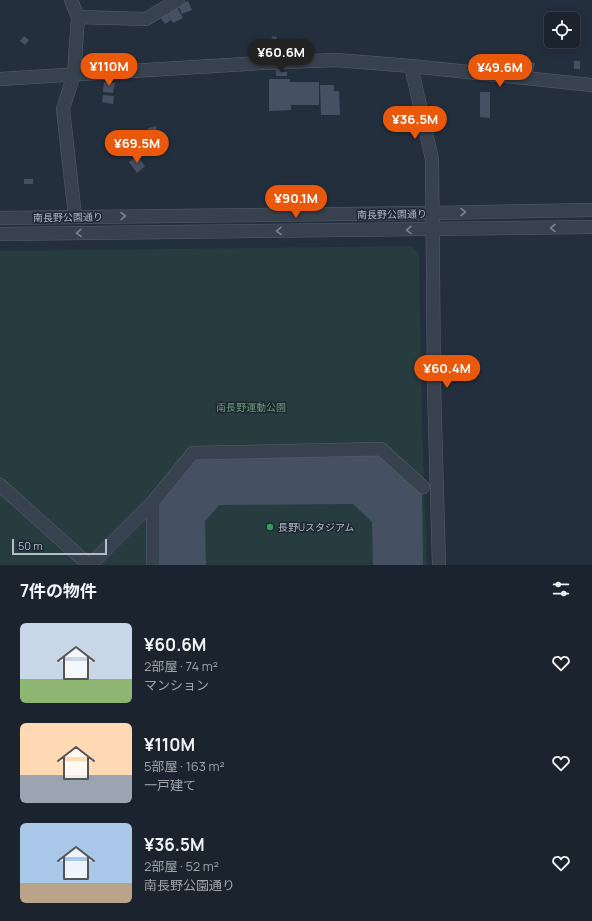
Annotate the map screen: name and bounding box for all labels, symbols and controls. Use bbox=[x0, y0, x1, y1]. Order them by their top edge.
map controls bbox=[544, 12, 580, 48]
button: locate bbox=[544, 12, 580, 48]
pin: ¥60.6M bbox=[248, 39, 314, 73]
text: ¥60.6M bbox=[257, 43, 305, 61]
pin: ¥110M bbox=[81, 53, 137, 87]
pin: ¥49.6M bbox=[467, 54, 533, 88]
text: ¥110M bbox=[89, 57, 129, 75]
text: ¥49.6M bbox=[477, 58, 523, 76]
pin: ¥36.5M bbox=[382, 106, 448, 140]
text: ¥36.5M bbox=[392, 110, 438, 128]
pin: ¥69.5M bbox=[104, 130, 170, 164]
text: ¥69.5M bbox=[114, 134, 160, 152]
pin: ¥90.1M bbox=[263, 185, 329, 219]
text: ¥90.1M bbox=[274, 189, 318, 207]
street label: 南長野公園通り bbox=[357, 206, 427, 222]
one-way arrow bbox=[460, 208, 466, 217]
street label: 南長野公園通り bbox=[33, 209, 103, 225]
one-way arrow bbox=[120, 212, 126, 220]
one-way arrow bbox=[550, 223, 556, 232]
one-way arrow bbox=[406, 226, 412, 234]
one-way arrow bbox=[276, 227, 282, 235]
one-way arrow bbox=[76, 229, 82, 237]
pin: ¥60.4M bbox=[414, 355, 480, 389]
text: ¥60.4M bbox=[423, 359, 471, 377]
park label: 南長野運動公園 bbox=[216, 400, 286, 414]
place label: 長野Uスタジアム bbox=[278, 520, 354, 534]
marker: 長野Uスタジアム bbox=[265, 522, 275, 532]
scale bar bbox=[12, 537, 107, 556]
text: 50 m bbox=[18, 538, 43, 553]
icon: filters bbox=[550, 578, 572, 600]
text: 7件の物件 bbox=[20, 579, 97, 602]
text: ¥60.6M bbox=[144, 633, 206, 656]
icon: home bbox=[52, 639, 100, 687]
icon: heart bbox=[550, 652, 572, 674]
text: 2部屋 · 74 m² bbox=[144, 657, 218, 675]
text: マンション bbox=[144, 676, 209, 694]
text: ¥110M bbox=[144, 733, 195, 756]
icon: home bbox=[52, 739, 100, 787]
icon: heart bbox=[550, 752, 572, 774]
text: 5部屋 · 163 m² bbox=[144, 757, 225, 775]
text: 一戸建て bbox=[144, 776, 196, 794]
text: ¥36.5M bbox=[144, 833, 205, 856]
icon: home bbox=[52, 839, 100, 887]
icon: heart bbox=[550, 852, 572, 874]
text: 2部屋 · 52 m² bbox=[144, 857, 219, 875]
text: 南長野公園通り bbox=[144, 876, 235, 894]

